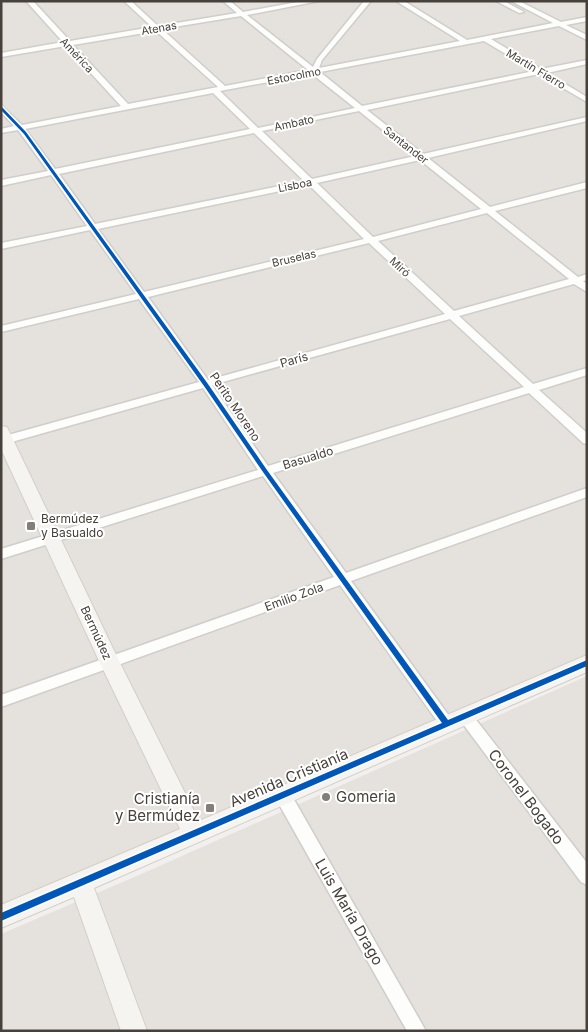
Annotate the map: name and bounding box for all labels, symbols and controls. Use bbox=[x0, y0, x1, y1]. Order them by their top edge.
street label: Atenas bbox=[140, 18, 178, 38]
street label: América bbox=[57, 34, 97, 76]
street label: Martín Fierro bbox=[504, 46, 569, 92]
street label: Estocolmo bbox=[266, 64, 322, 88]
street label: Ambato bbox=[273, 112, 316, 134]
street label: Santander bbox=[381, 123, 431, 167]
street label: Lisboa bbox=[277, 175, 313, 195]
street label: Bruselas bbox=[271, 246, 318, 270]
street label: Miró bbox=[387, 254, 414, 280]
street label: París bbox=[278, 348, 310, 371]
street label: Perito Moreno bbox=[207, 369, 264, 444]
street label: Basualdo bbox=[281, 443, 335, 472]
place label: Bermúdez y Basualdo bbox=[41, 511, 103, 540]
marker: Bermúdez y Basualdo bbox=[25, 520, 37, 532]
street label: Emilio Zola bbox=[262, 579, 325, 614]
street label: Bermúdez bbox=[77, 603, 115, 662]
street label: Avenida Cristianía bbox=[227, 744, 351, 811]
street label: Coronel Bogado bbox=[484, 745, 568, 848]
place label: Gomeria bbox=[336, 787, 396, 806]
place label: Cristianía y Bermúdez bbox=[115, 789, 200, 825]
marker: Gomeria bbox=[320, 791, 332, 803]
marker: Cristianía y Bermúdez bbox=[204, 802, 216, 814]
street label: Luis María Drago bbox=[311, 855, 388, 969]

